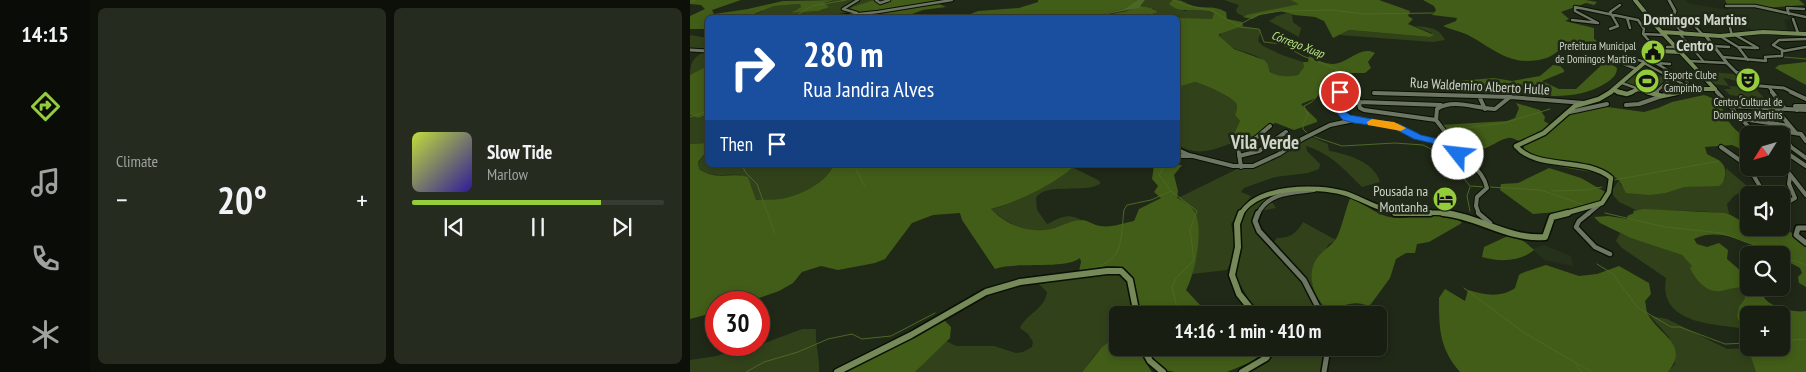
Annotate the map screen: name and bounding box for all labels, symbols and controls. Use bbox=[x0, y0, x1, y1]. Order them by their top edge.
district label: Domingos Martins bbox=[1643, 9, 1747, 29]
text: 14:15 bbox=[21, 20, 69, 48]
water label: Córrego Xuap bbox=[1269, 27, 1327, 61]
text: 280 m bbox=[803, 31, 884, 77]
icon: right bbox=[720, 35, 785, 100]
district label: Centro bbox=[1676, 35, 1714, 55]
place label: Prefeitura Municipal de Domingos Martins bbox=[1555, 39, 1636, 66]
public building icon: Prefeitura Municipal de Domingos Martins bbox=[1640, 39, 1666, 65]
theatre icon: Centro Cultural de Domingos Martins bbox=[1735, 67, 1761, 93]
sports icon: Esporte Clube Campinho bbox=[1634, 68, 1660, 94]
place label: Esporte Clube Campinho bbox=[1664, 68, 1717, 95]
pin bbox=[1319, 71, 1361, 113]
street label: Rua Waldemiro Alberto Hulle bbox=[1410, 73, 1551, 99]
text: Rua Jandira Alves bbox=[803, 75, 934, 103]
icon: arrive bbox=[1326, 78, 1354, 106]
icon: directions bbox=[28, 89, 63, 124]
place label: Centro Cultural de Domingos Martins bbox=[1713, 95, 1783, 122]
north arrow bbox=[1740, 126, 1790, 176]
map controls bbox=[1740, 126, 1790, 356]
position arrow bbox=[1431, 127, 1483, 179]
icon: arrive bbox=[763, 130, 791, 158]
district label: Vila Verde bbox=[1230, 130, 1299, 154]
text: Then bbox=[720, 132, 753, 156]
text: Slow Tide bbox=[487, 140, 552, 164]
text: Climate bbox=[116, 151, 158, 171]
text: Marlow bbox=[487, 164, 528, 184]
icon: music bbox=[28, 165, 63, 200]
text: 20° bbox=[217, 175, 267, 224]
text: − bbox=[116, 181, 128, 218]
text: + bbox=[356, 181, 368, 218]
place label: Pousada na Montanha bbox=[1373, 182, 1428, 216]
hotel icon: Pousada na Montanha bbox=[1432, 186, 1458, 212]
button: sound bbox=[1740, 186, 1790, 236]
icon: previous bbox=[440, 213, 468, 241]
icon: pause bbox=[524, 213, 552, 241]
icon: next bbox=[608, 213, 636, 241]
icon: phone bbox=[28, 241, 63, 276]
button: search bbox=[1740, 246, 1790, 296]
speed limit sign: 30 bbox=[705, 291, 770, 356]
button: + bbox=[1740, 306, 1790, 356]
icon: climate bbox=[28, 317, 63, 352]
text: 14:16 · 1 min · 410 m bbox=[1175, 319, 1321, 343]

